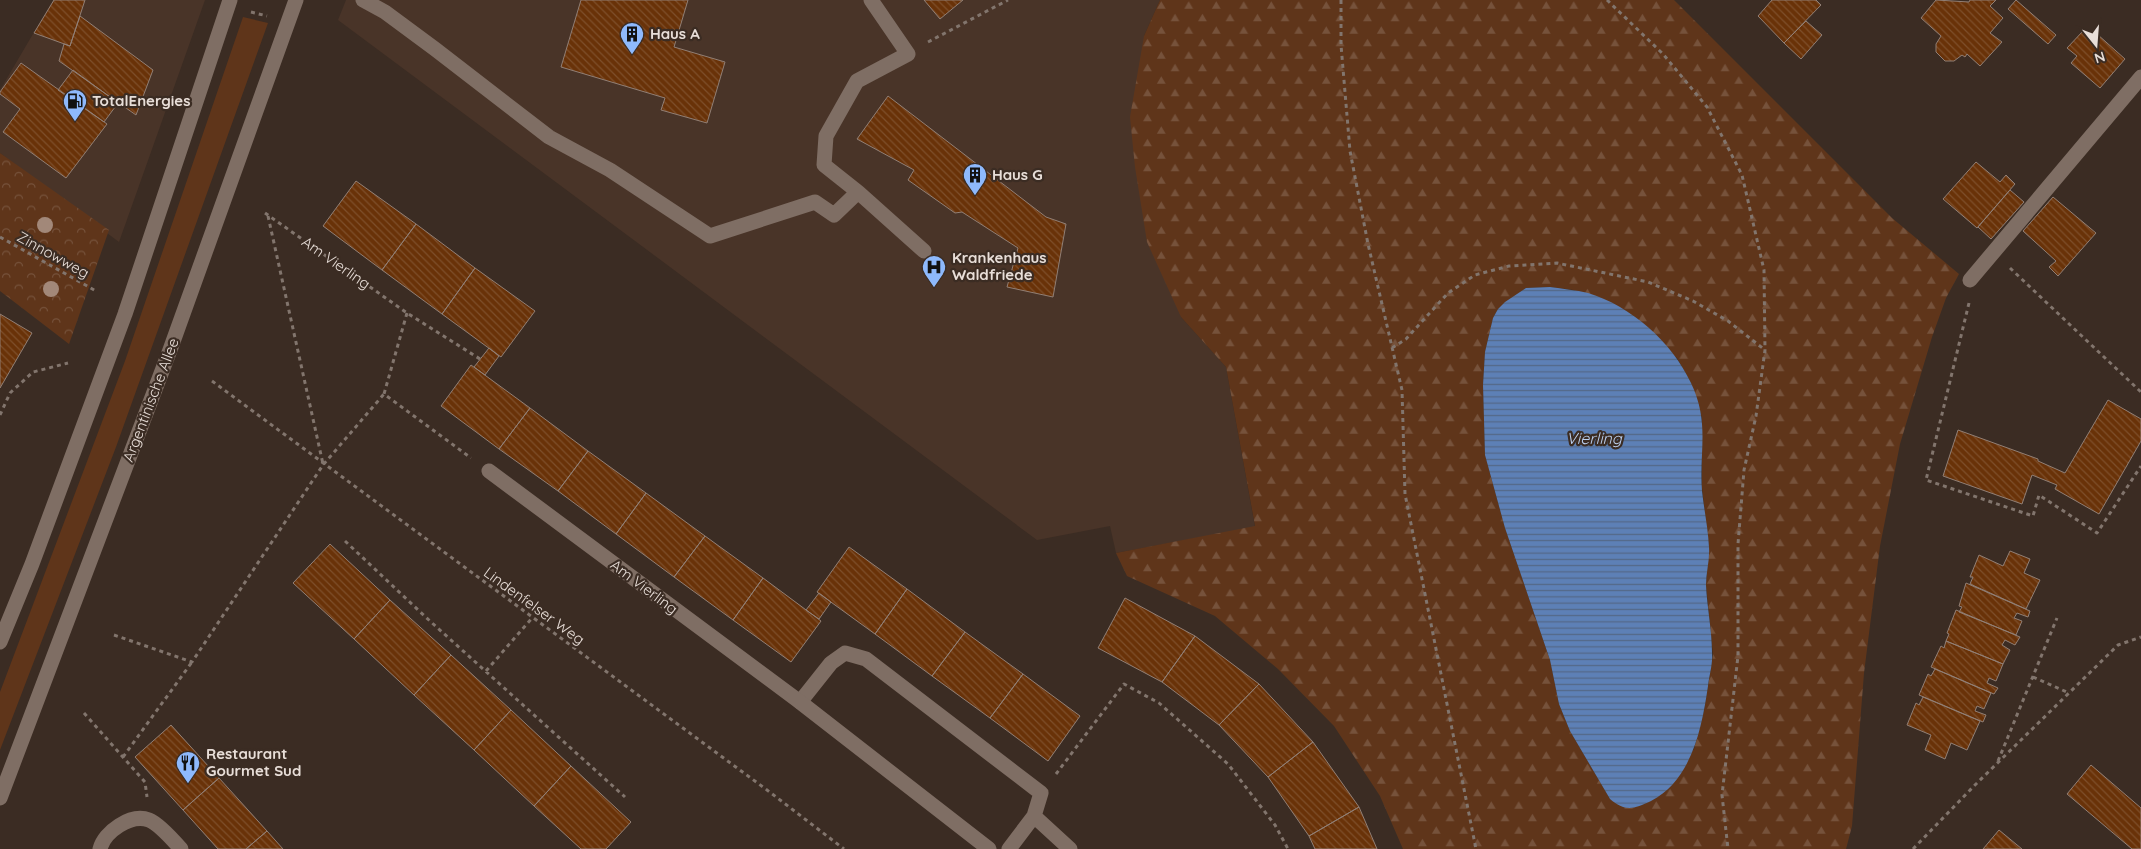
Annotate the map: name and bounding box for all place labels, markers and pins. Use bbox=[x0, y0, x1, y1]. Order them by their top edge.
building icon: Haus A bbox=[619, 21, 645, 55]
place label: Haus A bbox=[650, 24, 700, 43]
fuel station icon: TotalEnergies bbox=[62, 88, 88, 122]
place label: TotalEnergies bbox=[92, 91, 190, 110]
building icon: Haus G bbox=[962, 162, 988, 196]
place label: Haus G bbox=[992, 165, 1043, 184]
place label: Krankenhaus Waldfriede bbox=[952, 248, 1047, 284]
hospital icon: Krankenhaus Waldfriede bbox=[921, 254, 947, 288]
place label: Restaurant Gourmet Sud bbox=[206, 744, 301, 780]
restaurant icon: Restaurant Gourmet Sud bbox=[175, 750, 201, 784]

